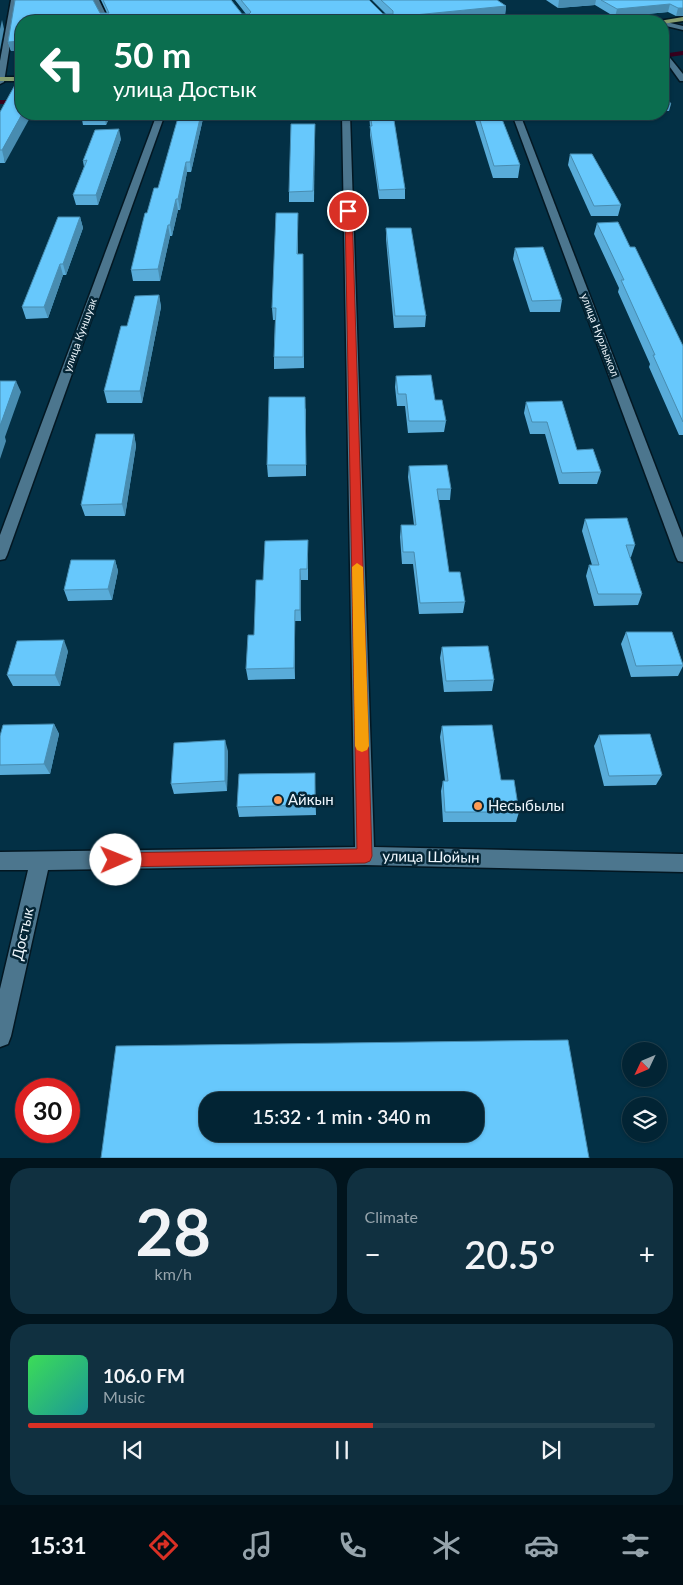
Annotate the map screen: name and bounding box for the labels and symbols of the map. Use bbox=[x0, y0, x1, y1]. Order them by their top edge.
pin bbox=[327, 190, 369, 232]
street label: улица Нурлыжол bbox=[579, 291, 622, 378]
street label: улица Куншуак bbox=[60, 296, 99, 373]
place label: Айкын bbox=[288, 790, 334, 808]
marker: Айкын bbox=[272, 794, 284, 806]
place label: Несыбылы bbox=[488, 796, 564, 814]
marker: Несыбылы bbox=[472, 800, 484, 812]
position arrow bbox=[89, 833, 141, 885]
street label: улица Шойын bbox=[382, 846, 480, 866]
street label: Достык bbox=[7, 906, 37, 962]
north arrow bbox=[622, 1042, 668, 1088]
speed limit sign: 30 bbox=[15, 1078, 80, 1143]

